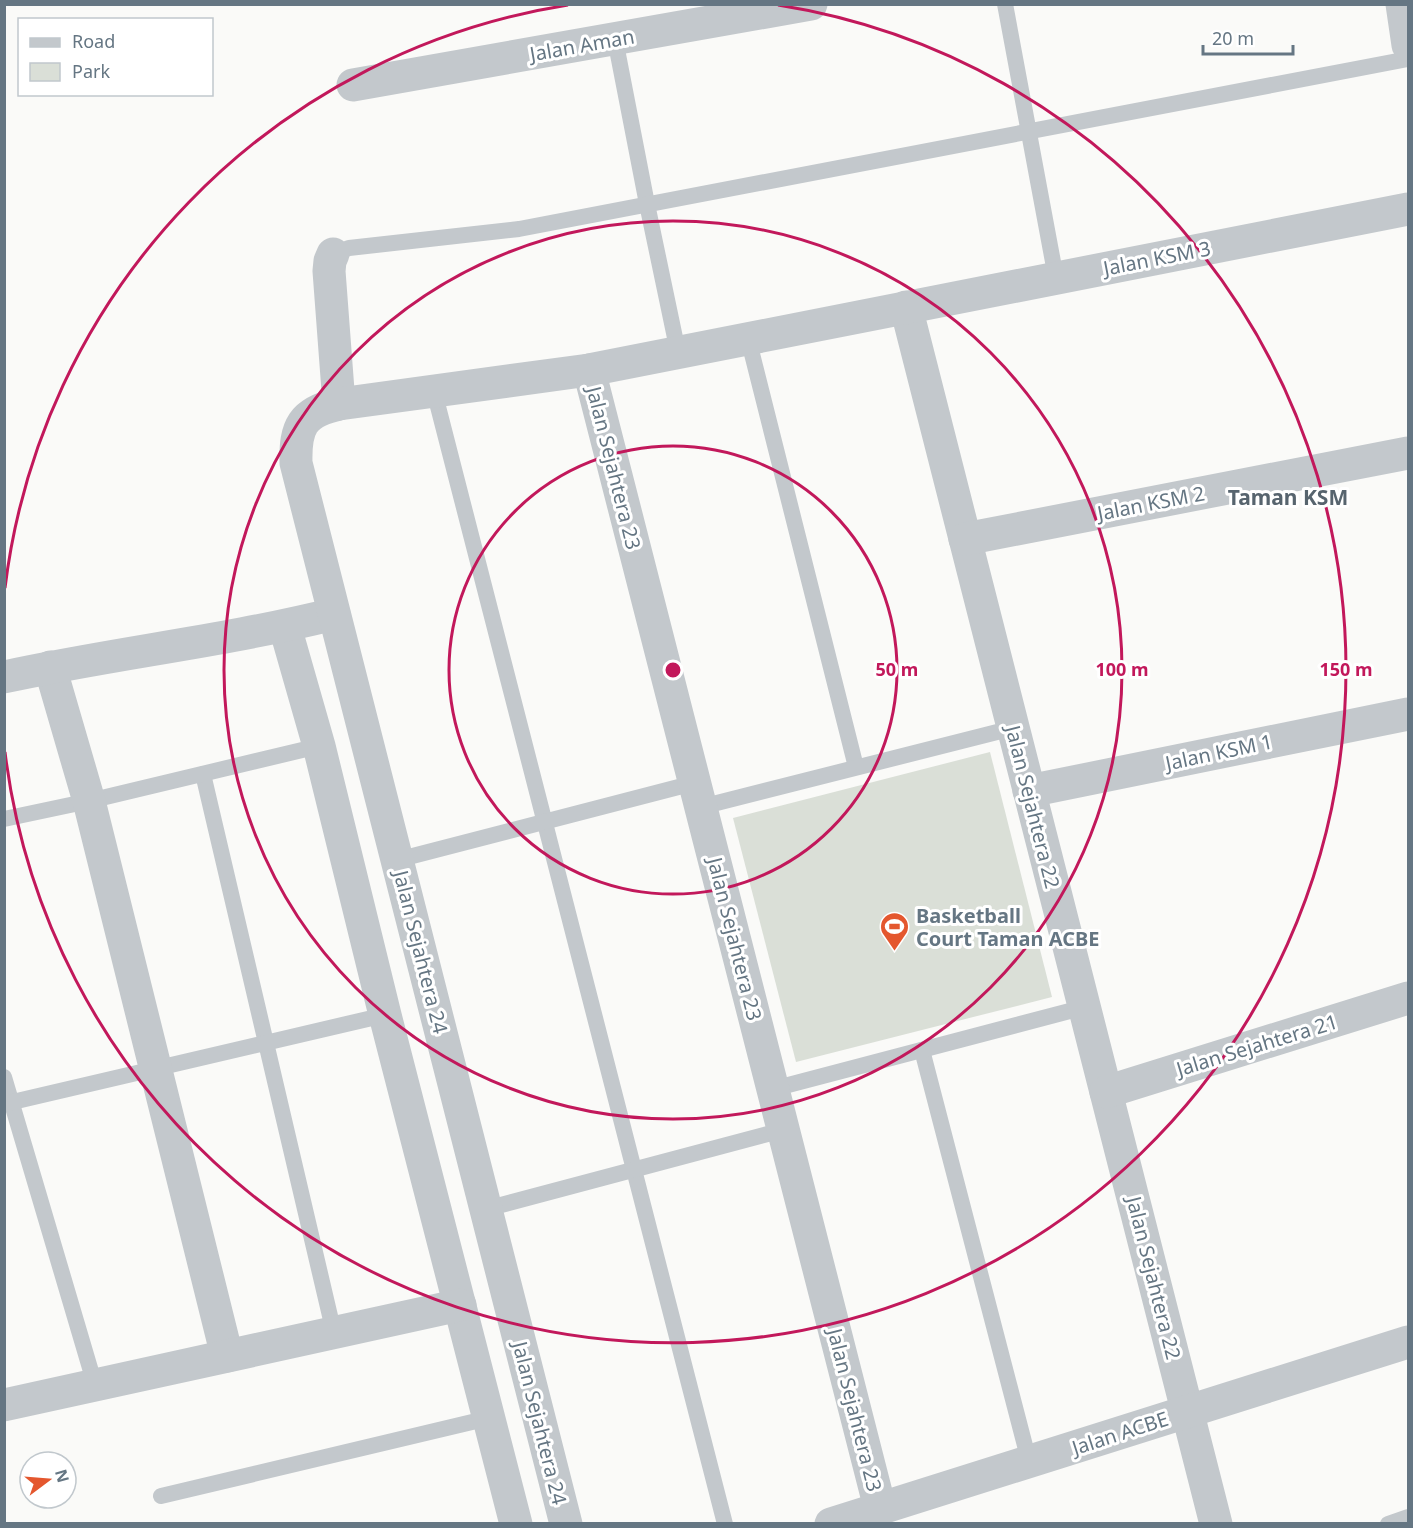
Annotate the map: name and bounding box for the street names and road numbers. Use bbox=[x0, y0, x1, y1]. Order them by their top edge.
street label: Jalan Aman bbox=[526, 23, 636, 68]
street label: Jalan KSM 3 bbox=[1099, 234, 1213, 282]
street label: Jalan Sejahtera 23 bbox=[580, 382, 647, 552]
street label: Jalan KSM 2 bbox=[1093, 479, 1207, 527]
street label: Jalan Sejahtera 22 bbox=[999, 721, 1066, 891]
street label: Jalan KSM 1 bbox=[1161, 727, 1275, 777]
street label: Jalan Sejahtera 23 bbox=[701, 853, 768, 1023]
street label: Jalan Sejahtera 24 bbox=[387, 866, 454, 1037]
street label: Jalan Sejahtera 21 bbox=[1171, 1008, 1341, 1083]
street label: Jalan Sejahtera 22 bbox=[1120, 1192, 1187, 1362]
street label: Jalan Sejahtera 23 bbox=[821, 1324, 888, 1494]
street label: Jalan Sejahtera 24 bbox=[506, 1337, 573, 1508]
street label: Jalan ACBE bbox=[1066, 1405, 1172, 1462]

